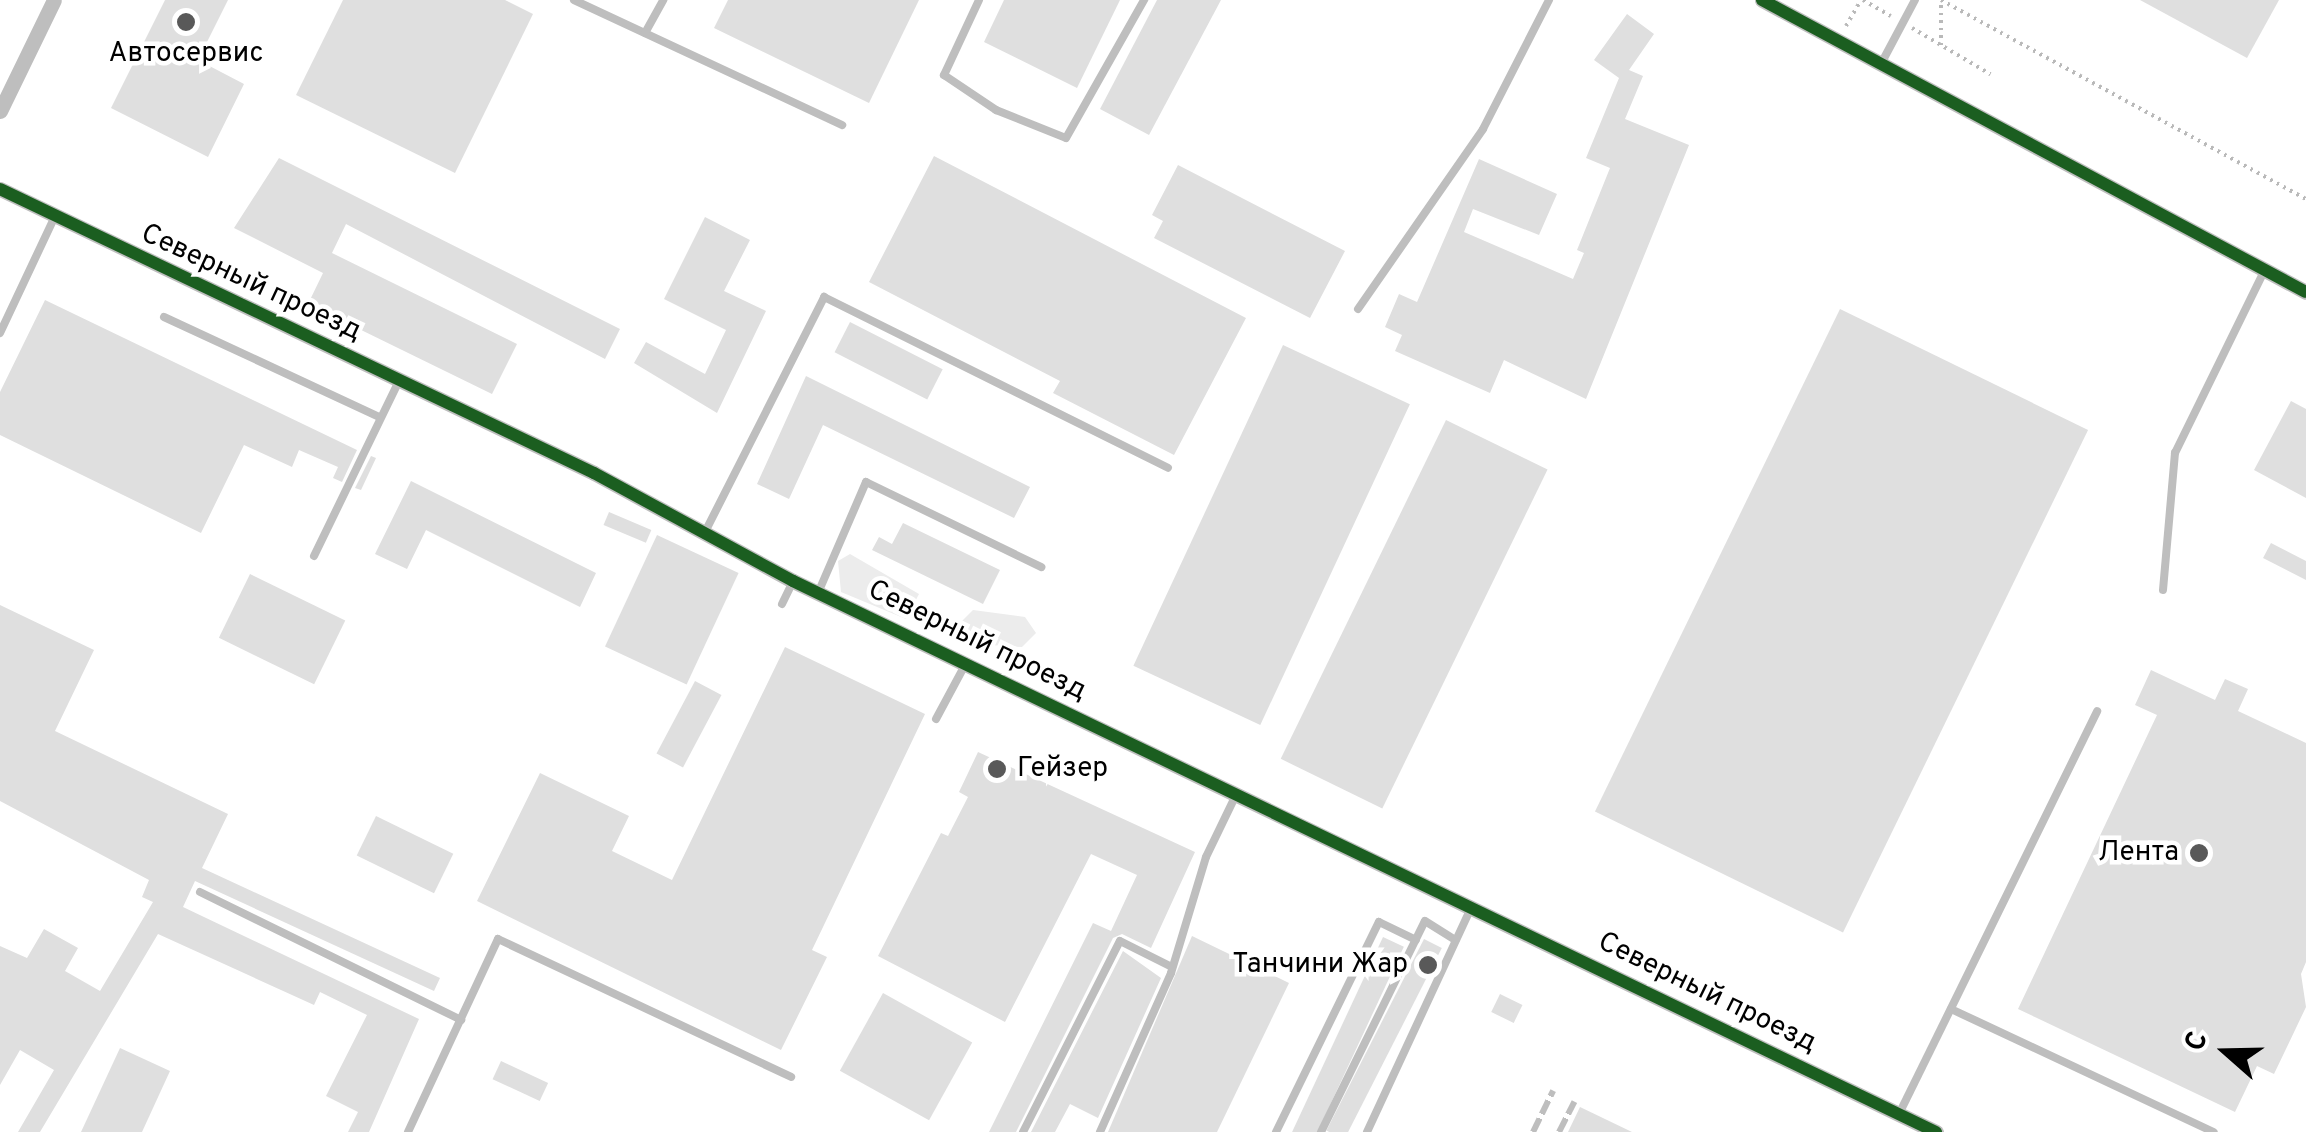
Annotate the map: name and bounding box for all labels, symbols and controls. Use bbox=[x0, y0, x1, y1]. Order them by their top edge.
marker: Автосервис bbox=[175, 11, 197, 33]
place label: Автосервис bbox=[109, 37, 263, 71]
street label: Северный проезд bbox=[135, 217, 367, 349]
street label: Северный проезд bbox=[862, 573, 1092, 709]
place label: Гейзер bbox=[1017, 752, 1108, 786]
marker: Гейзер bbox=[986, 758, 1008, 780]
place label: Лента bbox=[2098, 836, 2179, 870]
marker: Лента bbox=[2188, 842, 2210, 864]
street label: Северный проезд bbox=[1592, 925, 1822, 1061]
place label: Танчини Жар bbox=[1232, 948, 1408, 982]
marker: Танчини Жар bbox=[1417, 954, 1439, 976]
north arrow bbox=[2176, 1002, 2276, 1102]
text: С bbox=[2178, 1027, 2218, 1056]

